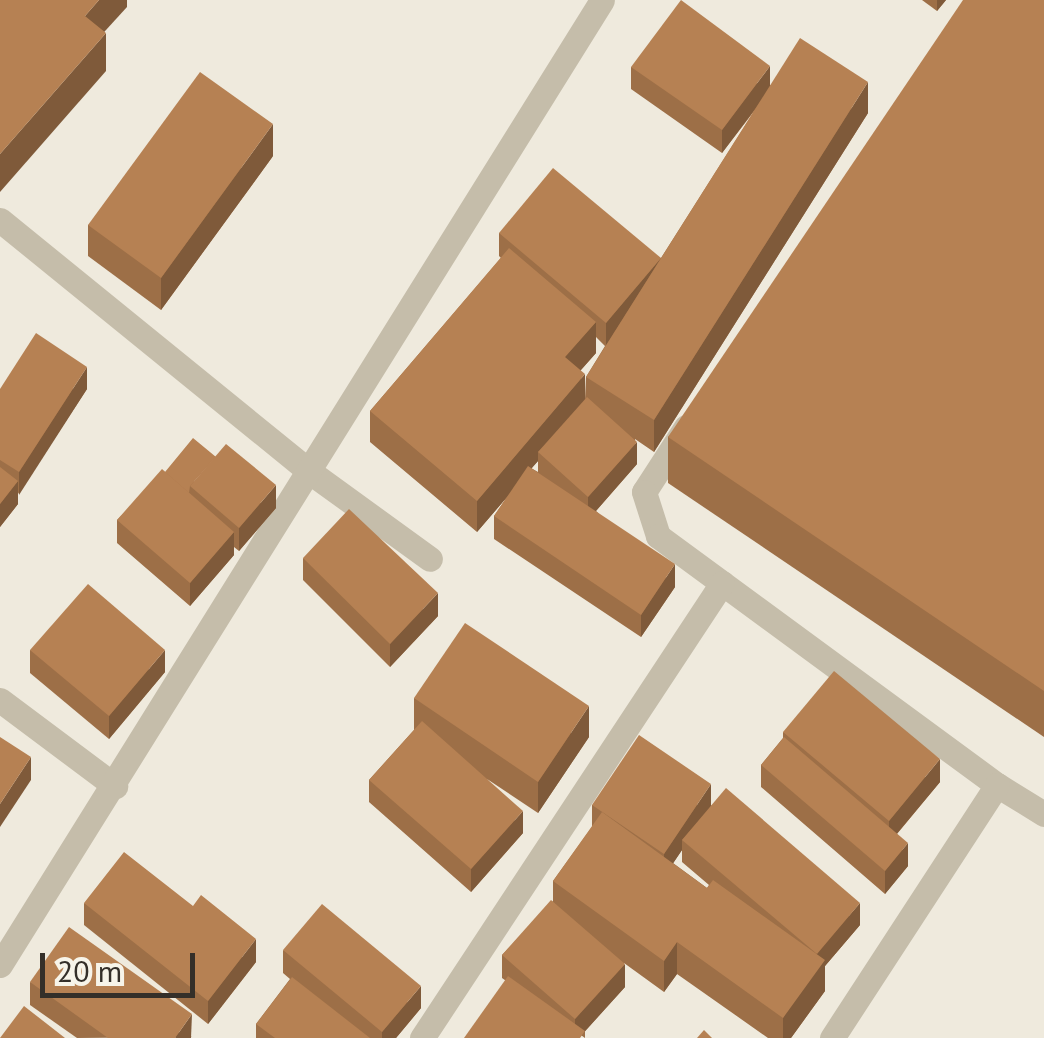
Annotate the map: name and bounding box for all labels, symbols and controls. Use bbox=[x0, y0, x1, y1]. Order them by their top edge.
scale bar bbox=[45, 933, 200, 995]
text: 20 m bbox=[57, 951, 122, 990]

